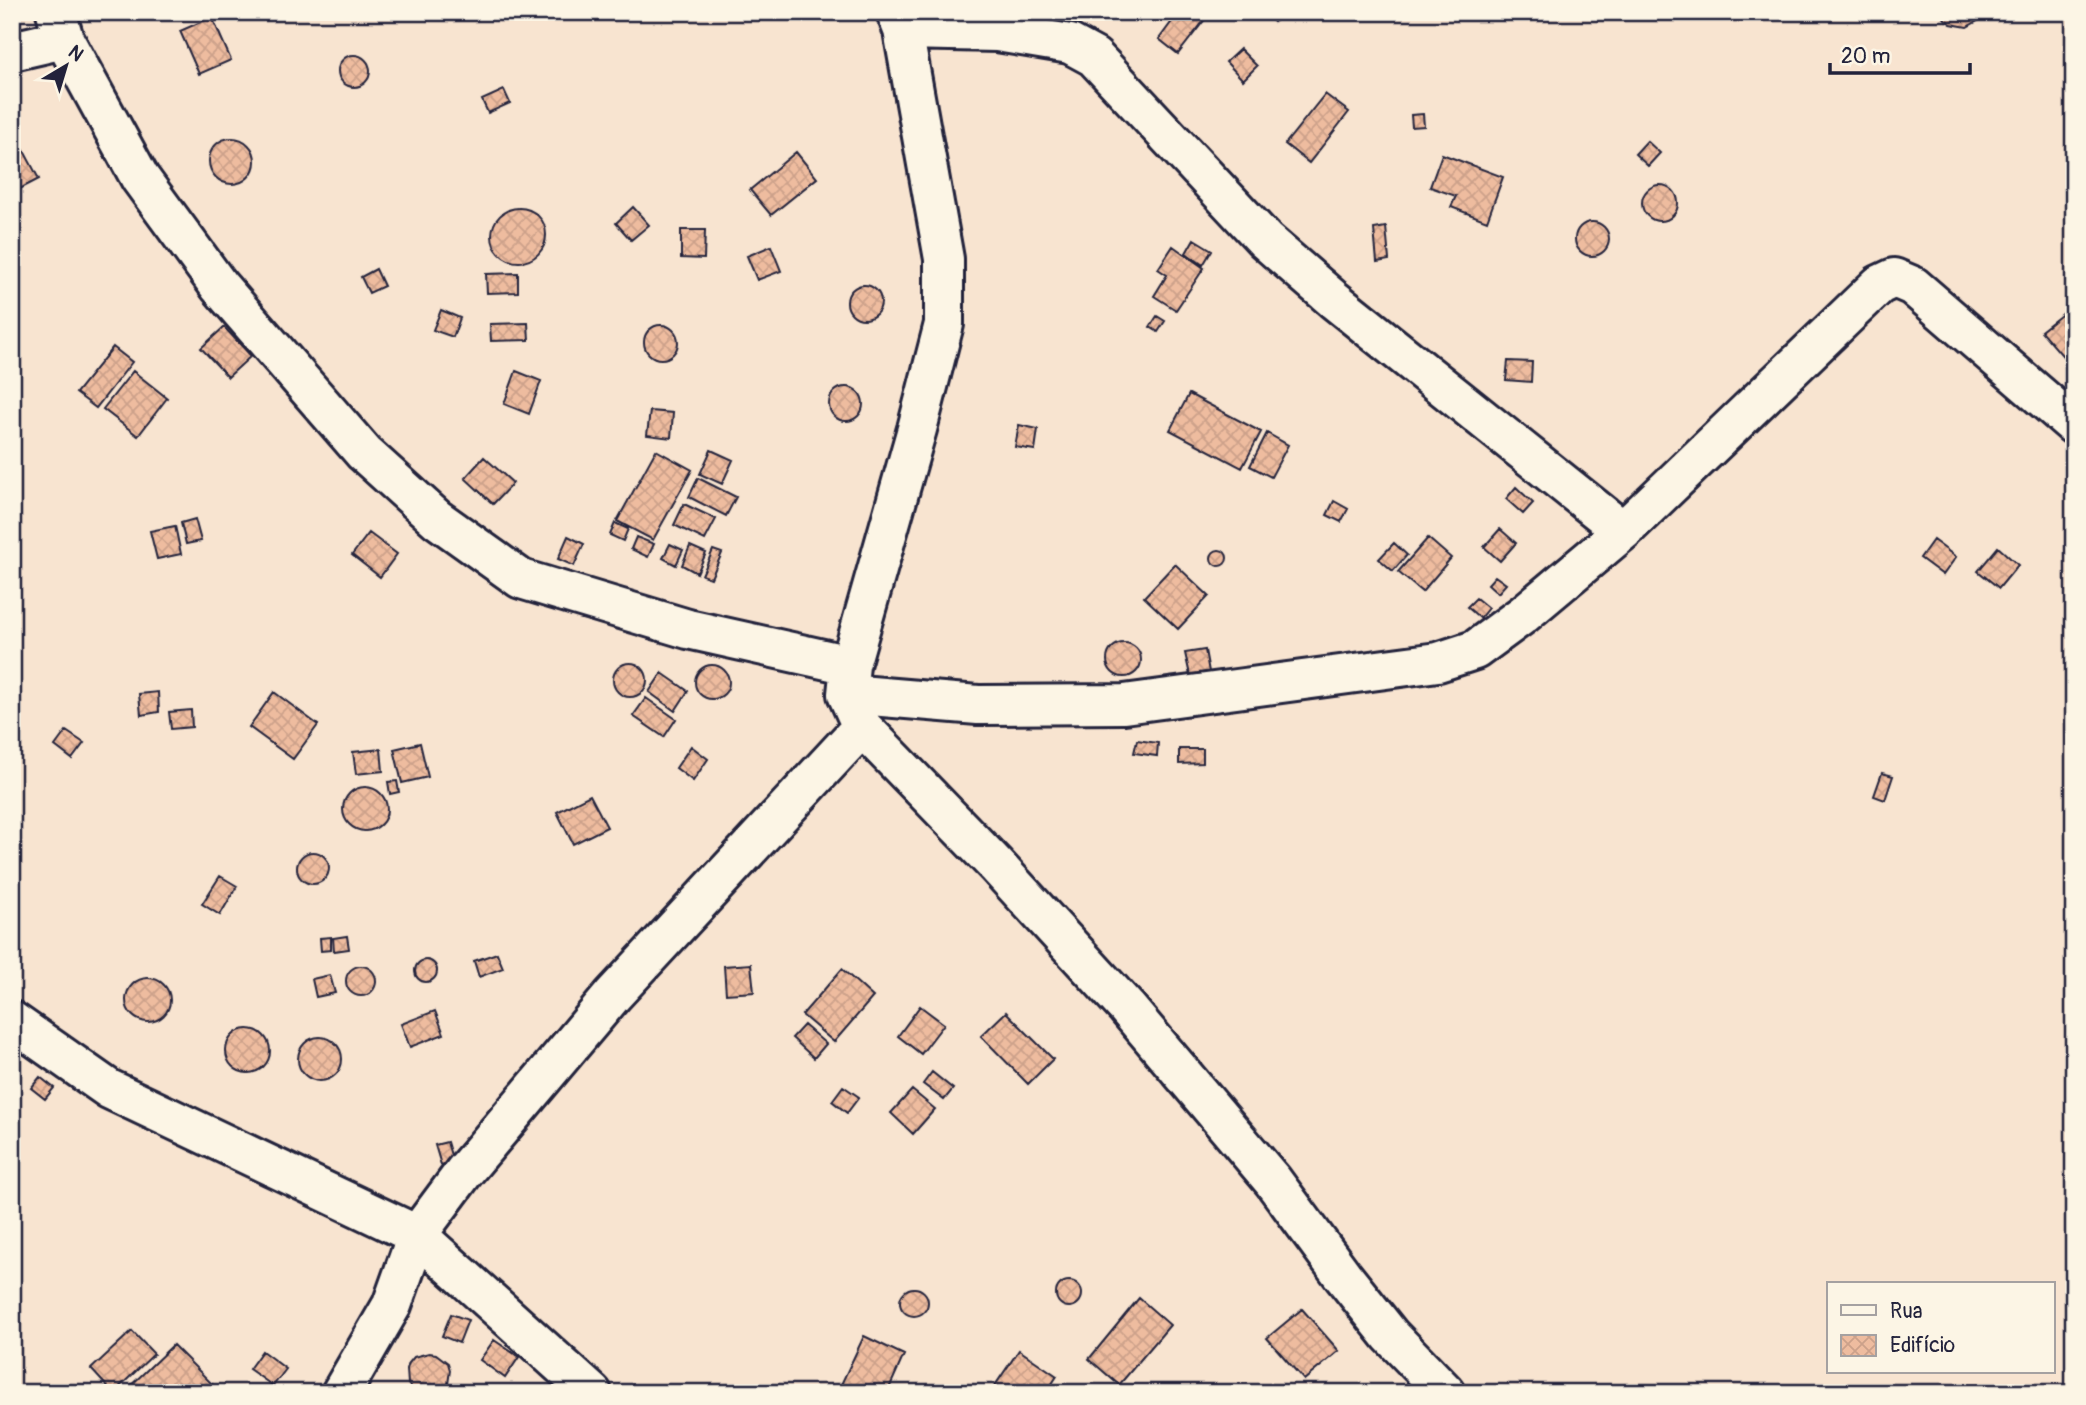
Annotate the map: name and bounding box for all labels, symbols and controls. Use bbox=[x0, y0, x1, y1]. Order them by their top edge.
north arrow bbox=[32, 32, 102, 102]
scale bar bbox=[1830, 32, 1970, 76]
text: N bbox=[63, 40, 88, 67]
text: 20 m bbox=[1841, 43, 1890, 70]
legend bbox=[1827, 1282, 2054, 1374]
text: Rua bbox=[1890, 1298, 1923, 1325]
text: Edifício bbox=[1890, 1332, 1955, 1359]

